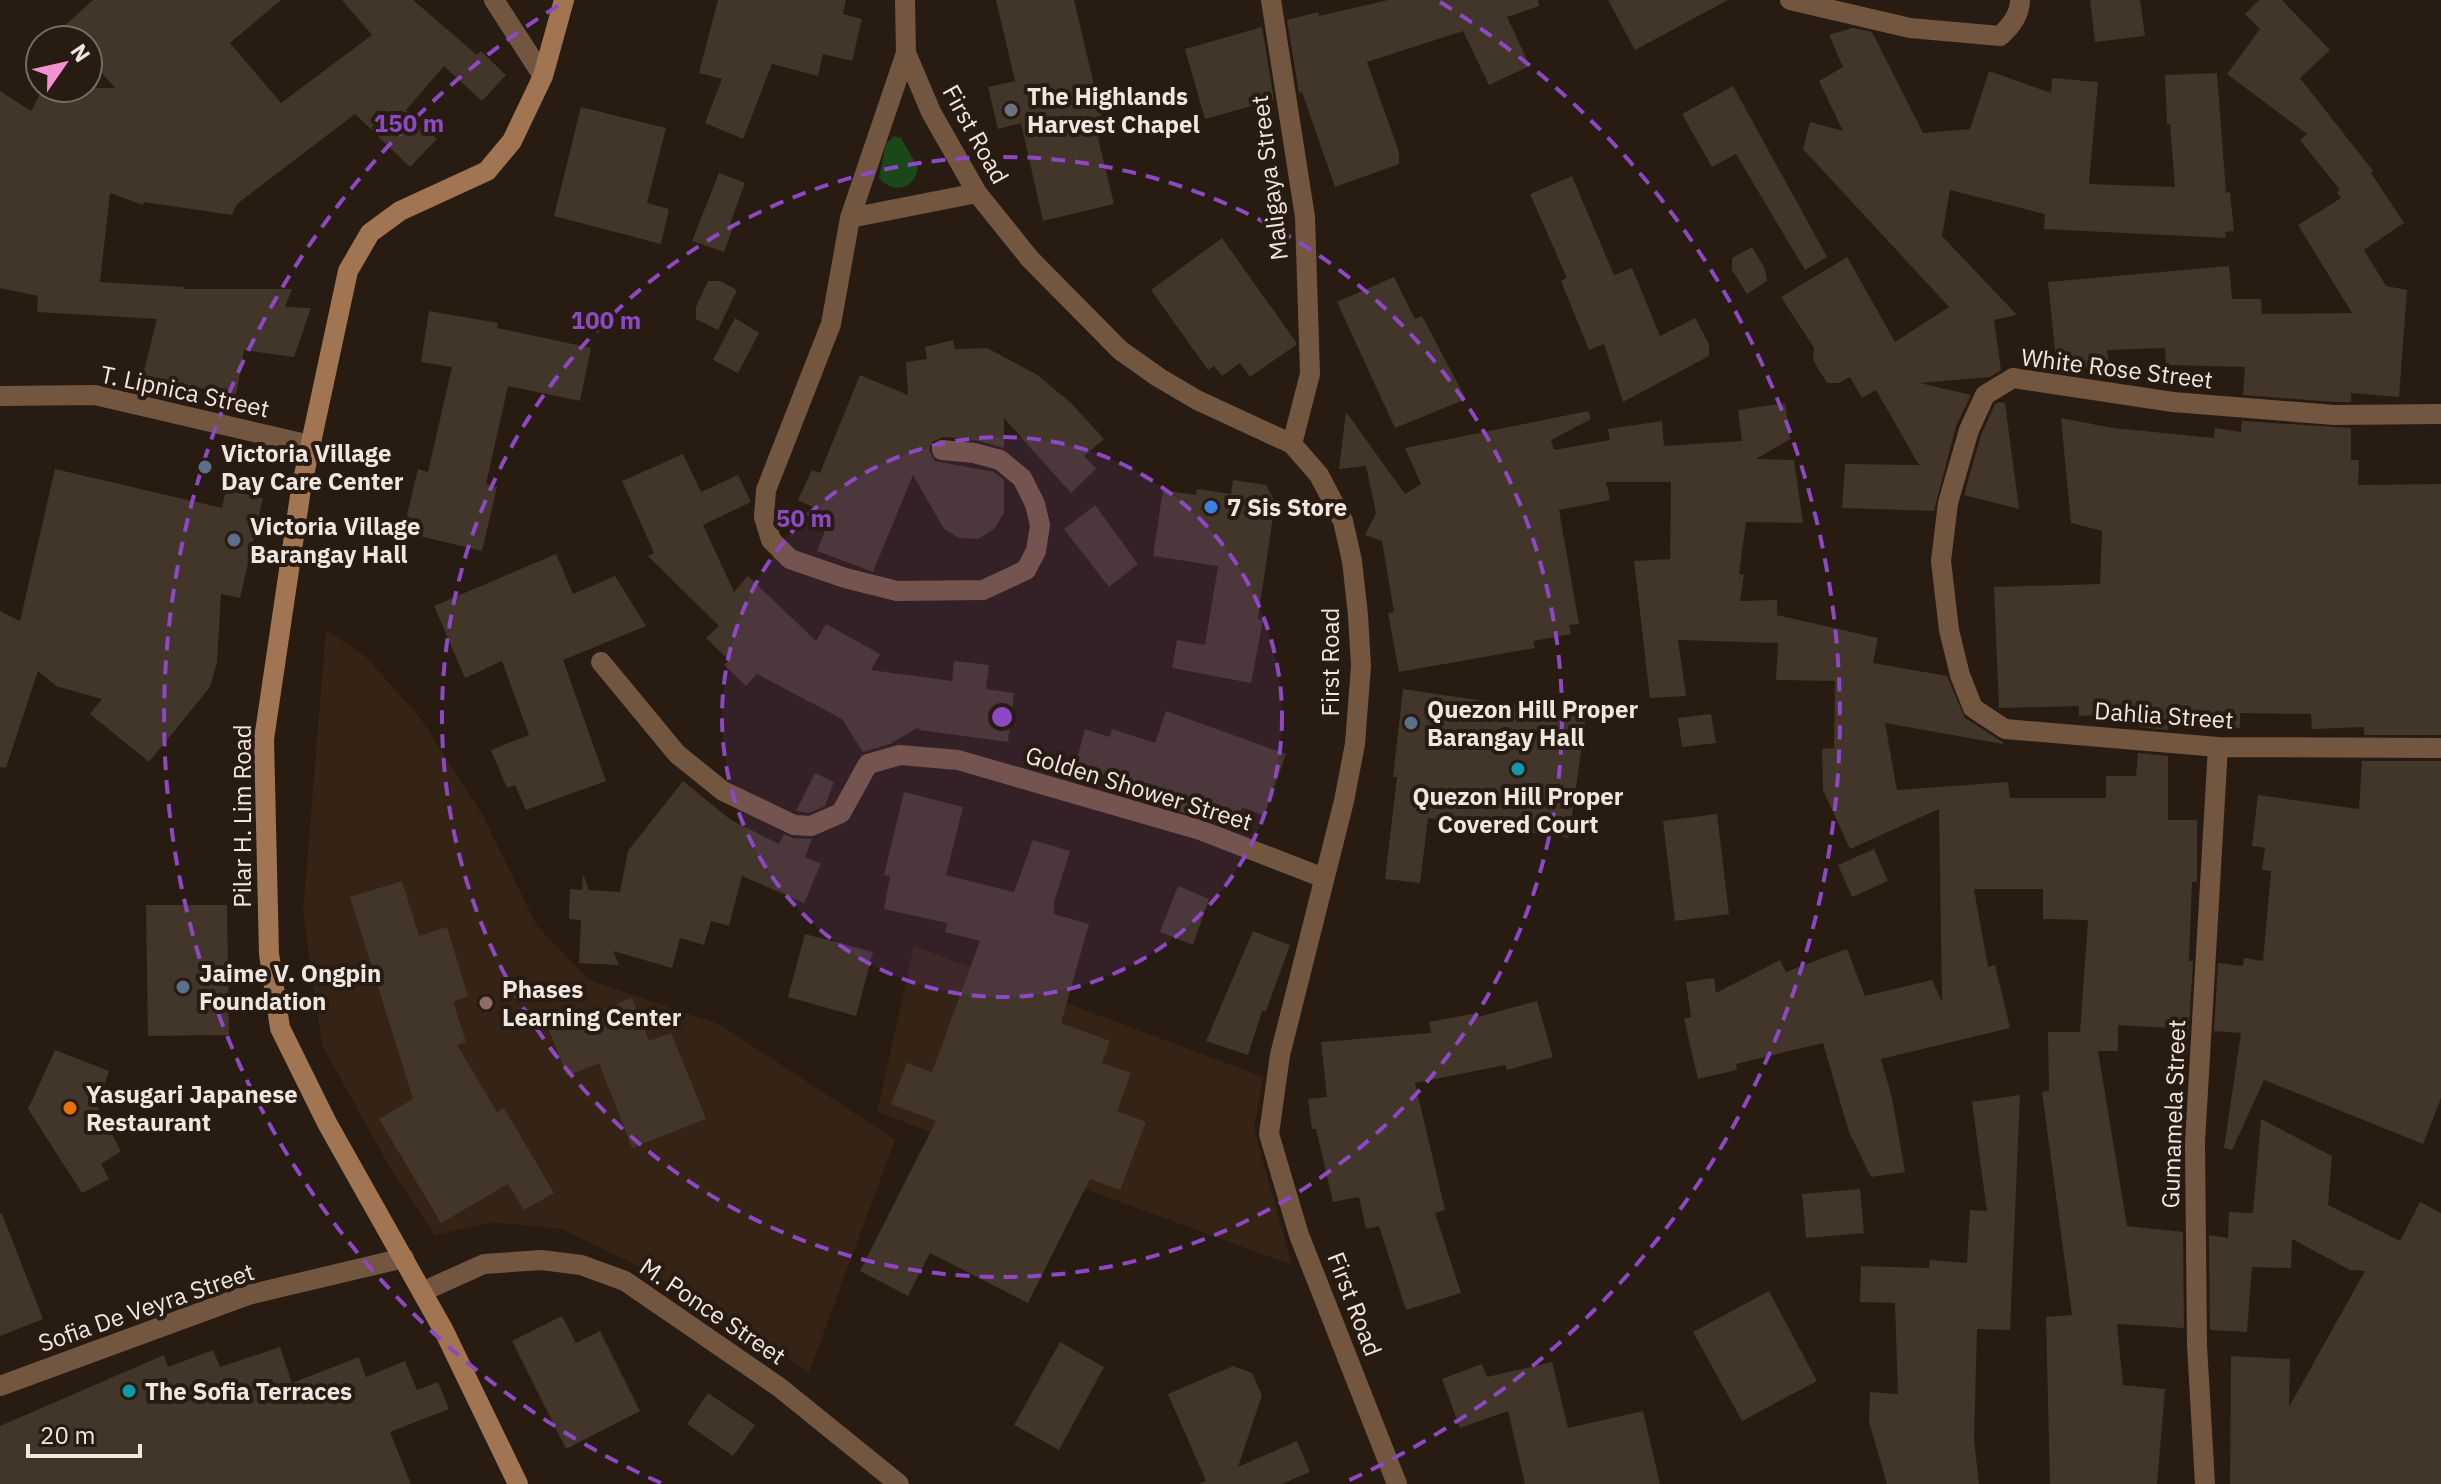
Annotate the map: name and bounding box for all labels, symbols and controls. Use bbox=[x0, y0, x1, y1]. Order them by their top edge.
north arrow bbox=[24, 24, 104, 104]
text: N bbox=[65, 38, 97, 67]
street label: First Road bbox=[936, 79, 1016, 189]
place label: The Highlands Harvest Chapel bbox=[1027, 80, 1200, 140]
street label: Maligaya Street bbox=[1243, 94, 1295, 262]
marker: The Highlands Harvest Chapel bbox=[1002, 101, 1020, 119]
text: 150 m bbox=[374, 107, 444, 139]
text: 100 m bbox=[571, 304, 641, 336]
street label: White Rose Street bbox=[2019, 340, 2215, 396]
street label: T. Lipnica Street bbox=[98, 357, 272, 425]
place label: Victoria Village Day Care Center bbox=[221, 437, 404, 497]
marker: Victoria Village Day Care Center bbox=[196, 458, 214, 476]
place label: 7 Sis Store bbox=[1227, 491, 1347, 523]
marker: 7 Sis Store bbox=[1202, 498, 1220, 516]
text: 50 m bbox=[776, 502, 832, 534]
place label: Victoria Village Barangay Hall bbox=[250, 510, 420, 570]
marker: Victoria Village Barangay Hall bbox=[225, 531, 243, 549]
street label: First Road bbox=[1314, 607, 1346, 717]
place label: Quezon Hill Proper Barangay Hall bbox=[1427, 693, 1638, 753]
street label: Dahlia Street bbox=[2093, 694, 2235, 736]
centre of rings bbox=[988, 703, 1016, 731]
marker: Quezon Hill Proper Barangay Hall bbox=[1402, 714, 1420, 732]
street label: Pilar H. Lim Road bbox=[226, 724, 258, 908]
street label: Golden Shower Street bbox=[1022, 738, 1256, 838]
marker: Quezon Hill Proper Covered Court bbox=[1509, 760, 1527, 778]
place label: Quezon Hill Proper Covered Court bbox=[1412, 780, 1624, 840]
place label: Jaime V. Ongpin Foundation bbox=[199, 957, 381, 1017]
place label: Phases Learning Center bbox=[502, 973, 682, 1033]
marker: Jaime V. Ongpin Foundation bbox=[174, 978, 192, 996]
marker: Phases Learning Center bbox=[477, 994, 495, 1012]
street label: Gumamela Street bbox=[2154, 1019, 2192, 1209]
place label: Yasugari Japanese Restaurant bbox=[86, 1078, 298, 1138]
marker: Yasugari Japanese Restaurant bbox=[61, 1099, 79, 1117]
street label: First Road bbox=[1321, 1247, 1389, 1361]
street label: M. Ponce Street bbox=[634, 1250, 792, 1372]
street label: Sofia De Veyra Street bbox=[34, 1255, 258, 1359]
place label: The Sofia Terraces bbox=[145, 1375, 352, 1407]
marker: The Sofia Terraces bbox=[120, 1382, 138, 1400]
scale bar bbox=[28, 1408, 140, 1458]
text: 20 m bbox=[40, 1419, 95, 1451]

